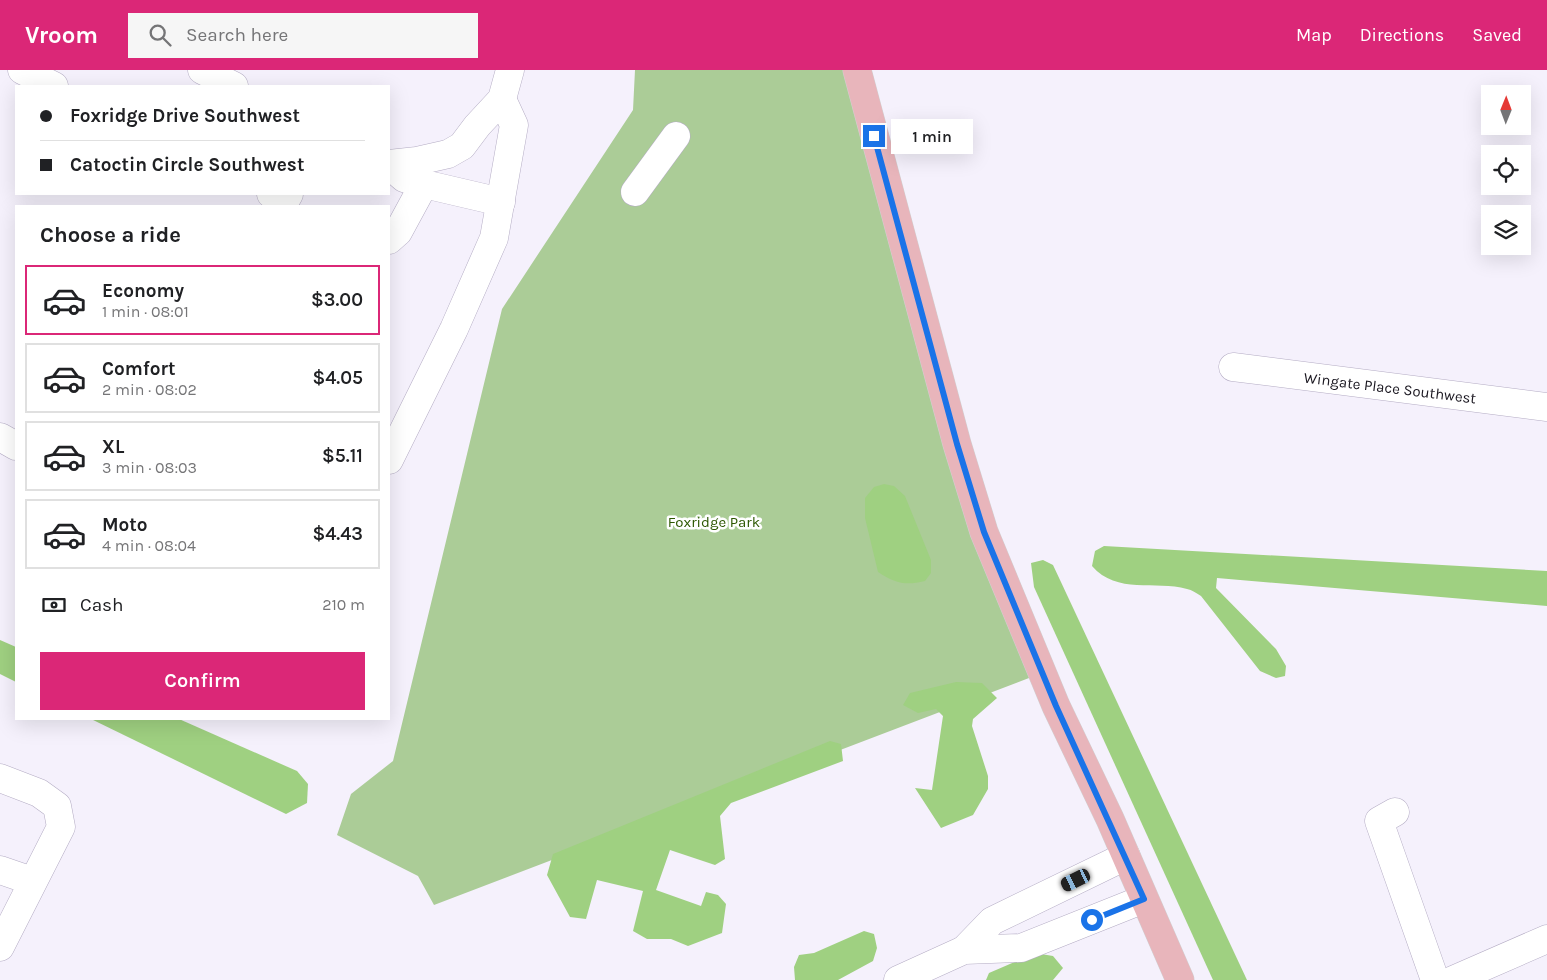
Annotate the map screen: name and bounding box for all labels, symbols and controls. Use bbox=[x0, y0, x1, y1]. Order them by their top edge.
search box bbox=[128, 13, 478, 58]
text: Vroom bbox=[25, 21, 98, 49]
icon: search bbox=[146, 21, 174, 49]
text: Search here bbox=[186, 24, 288, 46]
text: Map bbox=[1296, 24, 1332, 46]
text: Directions bbox=[1360, 24, 1444, 46]
text: Saved bbox=[1472, 24, 1522, 46]
north arrow bbox=[1481, 85, 1531, 135]
map controls bbox=[1481, 85, 1531, 255]
text: Foxridge Drive Southwest bbox=[70, 105, 300, 127]
callout: 1 min bbox=[892, 118, 974, 154]
route end bbox=[863, 125, 885, 147]
text: 1 min bbox=[912, 127, 952, 146]
button: locate bbox=[1481, 145, 1531, 195]
text: Catoctin Circle Southwest bbox=[70, 154, 304, 176]
button: layers bbox=[1481, 205, 1531, 255]
text: Choose a ride bbox=[40, 222, 181, 248]
icon: car bbox=[42, 278, 87, 323]
text: Economy bbox=[102, 280, 184, 302]
text: $3.00 bbox=[311, 289, 363, 311]
text: 1 min · 08:01 bbox=[102, 302, 189, 321]
icon: car bbox=[42, 356, 87, 401]
text: Comfort bbox=[102, 358, 176, 380]
text: $4.05 bbox=[312, 367, 363, 389]
street label: Wingate Place Southwest bbox=[1303, 368, 1478, 408]
text: 2 min · 08:02 bbox=[102, 380, 197, 399]
icon: car bbox=[42, 434, 87, 479]
text: XL bbox=[102, 436, 124, 458]
text: $5.11 bbox=[322, 445, 363, 467]
text: 3 min · 08:03 bbox=[102, 458, 197, 477]
icon: car bbox=[42, 512, 87, 557]
park label: Foxridge Park bbox=[668, 513, 760, 531]
text: Moto bbox=[102, 514, 148, 536]
text: $4.43 bbox=[312, 523, 363, 545]
text: 4 min · 08:04 bbox=[102, 536, 196, 555]
icon: cash bbox=[40, 591, 68, 619]
text: Cash bbox=[80, 594, 124, 616]
text: 210 m bbox=[322, 595, 365, 614]
button: Confirm bbox=[40, 652, 365, 710]
car bbox=[1059, 867, 1092, 893]
route start bbox=[1081, 909, 1103, 931]

